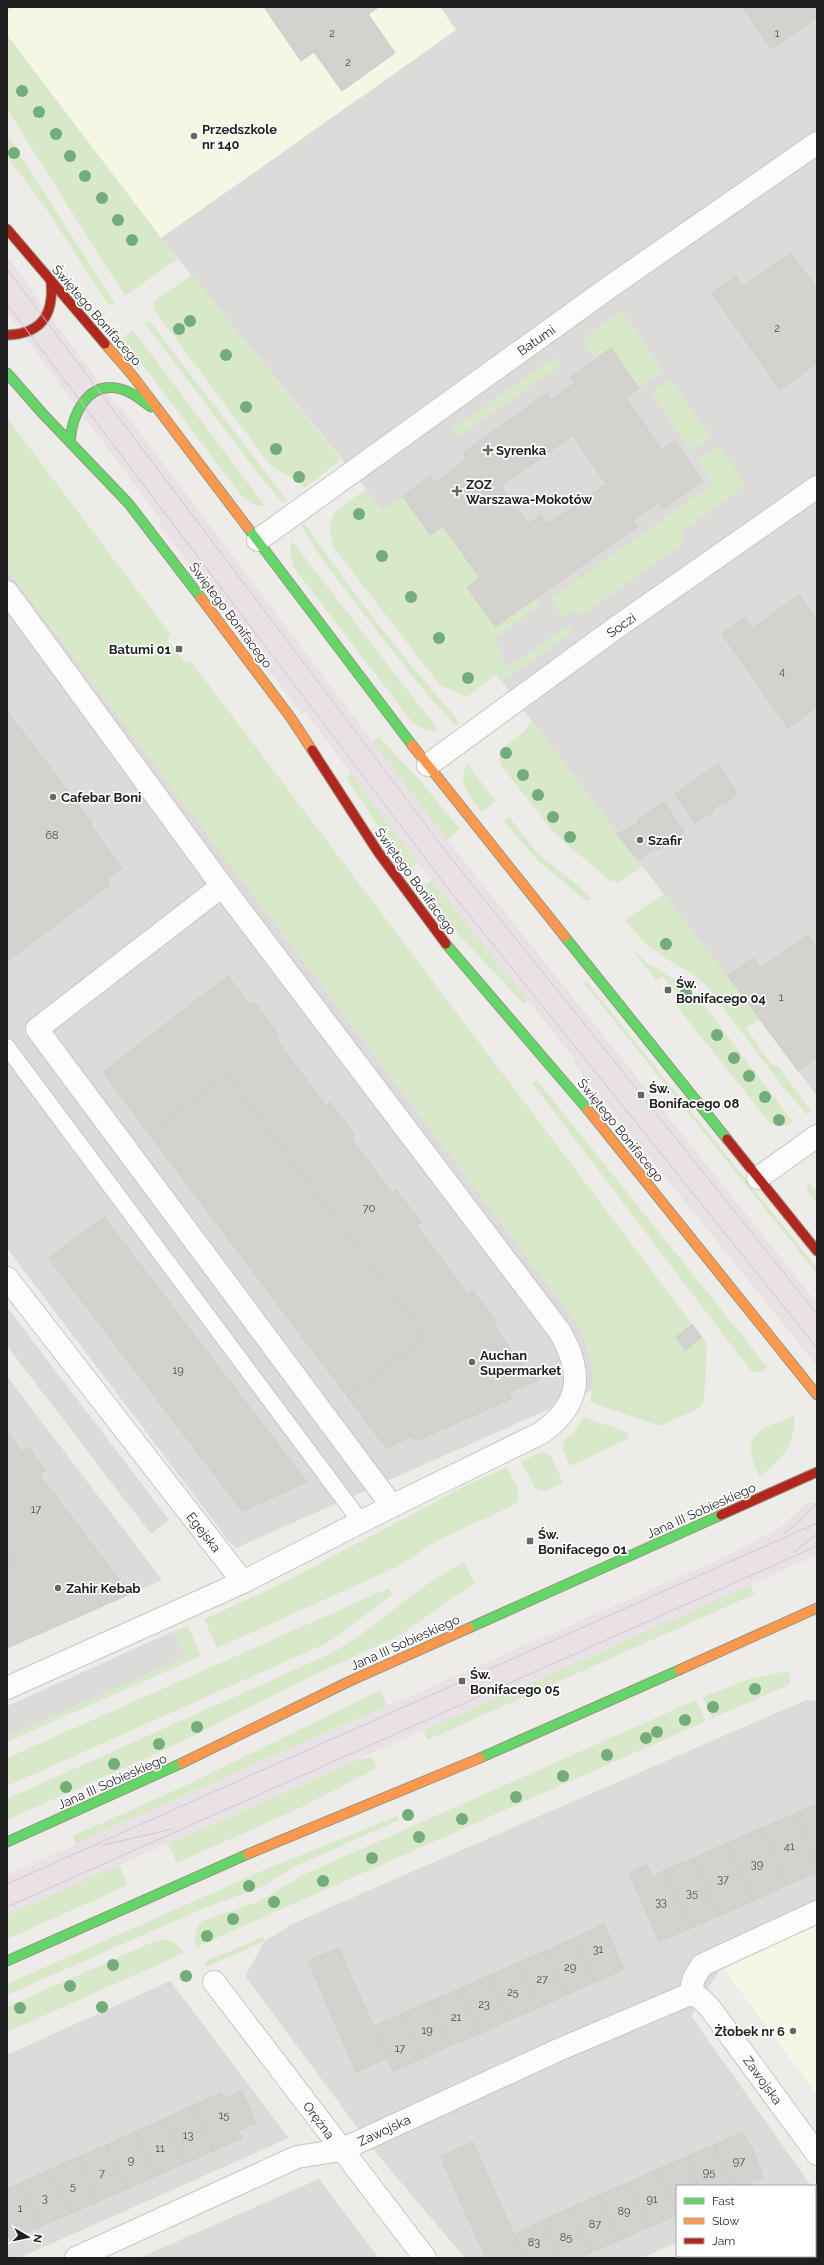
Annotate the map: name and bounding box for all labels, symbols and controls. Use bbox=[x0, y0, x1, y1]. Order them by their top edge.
house number: 2 bbox=[329, 27, 335, 40]
house number: 1 bbox=[775, 27, 780, 40]
house number: 2 bbox=[345, 56, 351, 69]
place label: Przedszkole nr 140 bbox=[202, 122, 277, 152]
marker: Przedszkole nr 140 bbox=[189, 131, 199, 141]
street label: Świętego Bonifacego bbox=[49, 261, 145, 369]
street label: Batumi bbox=[515, 322, 558, 359]
house number: 2 bbox=[774, 322, 780, 335]
place label: Syrenka bbox=[496, 443, 547, 458]
marker: Syrenka bbox=[483, 445, 493, 455]
place label: ZOZ Warszawa-Mokotów bbox=[466, 477, 592, 507]
marker: ZOZ Warszawa-Mokotów bbox=[451, 485, 463, 497]
street label: Świętego Bonifacego bbox=[186, 559, 276, 671]
street label: Soczi bbox=[604, 610, 639, 641]
place label: Batumi 01 bbox=[109, 642, 172, 657]
marker: Batumi 01 bbox=[174, 644, 184, 654]
house number: 4 bbox=[779, 665, 785, 678]
place label: Cafebar Boni bbox=[61, 790, 141, 805]
marker: Cafebar Boni bbox=[48, 792, 58, 802]
street label: Świętego Bonifacego bbox=[372, 824, 460, 938]
house number: 68 bbox=[45, 829, 59, 842]
place label: Szafir bbox=[648, 833, 682, 848]
marker: Szafir bbox=[635, 835, 645, 845]
place label: Św. Bonifacego 04 bbox=[676, 976, 766, 1006]
marker: Św. Bonifacego 04 bbox=[663, 985, 673, 995]
house number: 1 bbox=[779, 991, 784, 1004]
street label: Świętego Bonifacego bbox=[574, 1075, 668, 1185]
place label: Św. Bonifacego 08 bbox=[649, 1081, 739, 1111]
marker: Św. Bonifacego 08 bbox=[636, 1090, 646, 1100]
house number: 70 bbox=[363, 1202, 376, 1215]
place label: Auchan Supermarket bbox=[480, 1348, 561, 1378]
marker: Auchan Supermarket bbox=[467, 1357, 477, 1367]
house number: 19 bbox=[172, 1364, 184, 1377]
street label: Jana III Sobieskiego bbox=[644, 1480, 758, 1541]
house number: 17 bbox=[31, 1503, 41, 1516]
street label: Egejska bbox=[183, 1509, 224, 1555]
place label: Św. Bonifacego 01 bbox=[538, 1527, 627, 1557]
marker: Św. Bonifacego 01 bbox=[525, 1536, 535, 1546]
place label: Zahir Kebab bbox=[66, 1581, 141, 1596]
marker: Zahir Kebab bbox=[53, 1583, 63, 1593]
street label: Jana III Sobieskiego bbox=[348, 1612, 462, 1673]
place label: Św. Bonifacego 05 bbox=[470, 1667, 560, 1697]
marker: Św. Bonifacego 05 bbox=[457, 1676, 467, 1686]
street label: Jana III Sobieskiego bbox=[55, 1751, 169, 1812]
house number: 41 bbox=[784, 1840, 795, 1853]
house number: 39 bbox=[751, 1858, 763, 1871]
house number: 37 bbox=[717, 1873, 729, 1886]
house number: 35 bbox=[686, 1887, 698, 1900]
house number: 33 bbox=[655, 1896, 667, 1909]
house number: 31 bbox=[593, 1943, 604, 1956]
house number: 29 bbox=[564, 1961, 576, 1974]
house number: 27 bbox=[536, 1973, 548, 1986]
house number: 25 bbox=[507, 1986, 519, 1999]
house number: 23 bbox=[478, 1998, 490, 2011]
house number: 21 bbox=[451, 2011, 462, 2024]
house number: 19 bbox=[421, 2024, 433, 2037]
place label: Żłobek nr 6 bbox=[714, 2024, 785, 2039]
marker: Żłobek nr 6 bbox=[788, 2026, 798, 2036]
house number: 17 bbox=[395, 2042, 405, 2055]
street label: Zawojska bbox=[740, 2053, 785, 2107]
street label: Orężna bbox=[300, 2099, 337, 2142]
house number: 15 bbox=[219, 2109, 229, 2122]
street label: Zawojska bbox=[356, 2112, 413, 2149]
house number: 13 bbox=[183, 2129, 193, 2142]
house number: 11 bbox=[155, 2142, 165, 2155]
house number: 9 bbox=[128, 2154, 134, 2167]
house number: 97 bbox=[733, 2155, 745, 2168]
house number: 95 bbox=[703, 2166, 715, 2179]
house number: 7 bbox=[99, 2167, 105, 2180]
house number: 5 bbox=[70, 2180, 76, 2193]
legend bbox=[676, 2185, 816, 2257]
house number: 3 bbox=[42, 2192, 48, 2205]
house number: 91 bbox=[646, 2193, 658, 2206]
text: Fast bbox=[712, 2194, 735, 2208]
house number: 1 bbox=[18, 2202, 23, 2215]
house number: 89 bbox=[618, 2205, 630, 2218]
text: Slow bbox=[712, 2214, 739, 2228]
north arrow bbox=[8, 2217, 48, 2257]
house number: 87 bbox=[589, 2218, 601, 2231]
house number: 85 bbox=[560, 2231, 572, 2244]
text: N bbox=[30, 2233, 44, 2244]
text: Jam bbox=[712, 2234, 735, 2248]
house number: 83 bbox=[528, 2236, 540, 2249]

